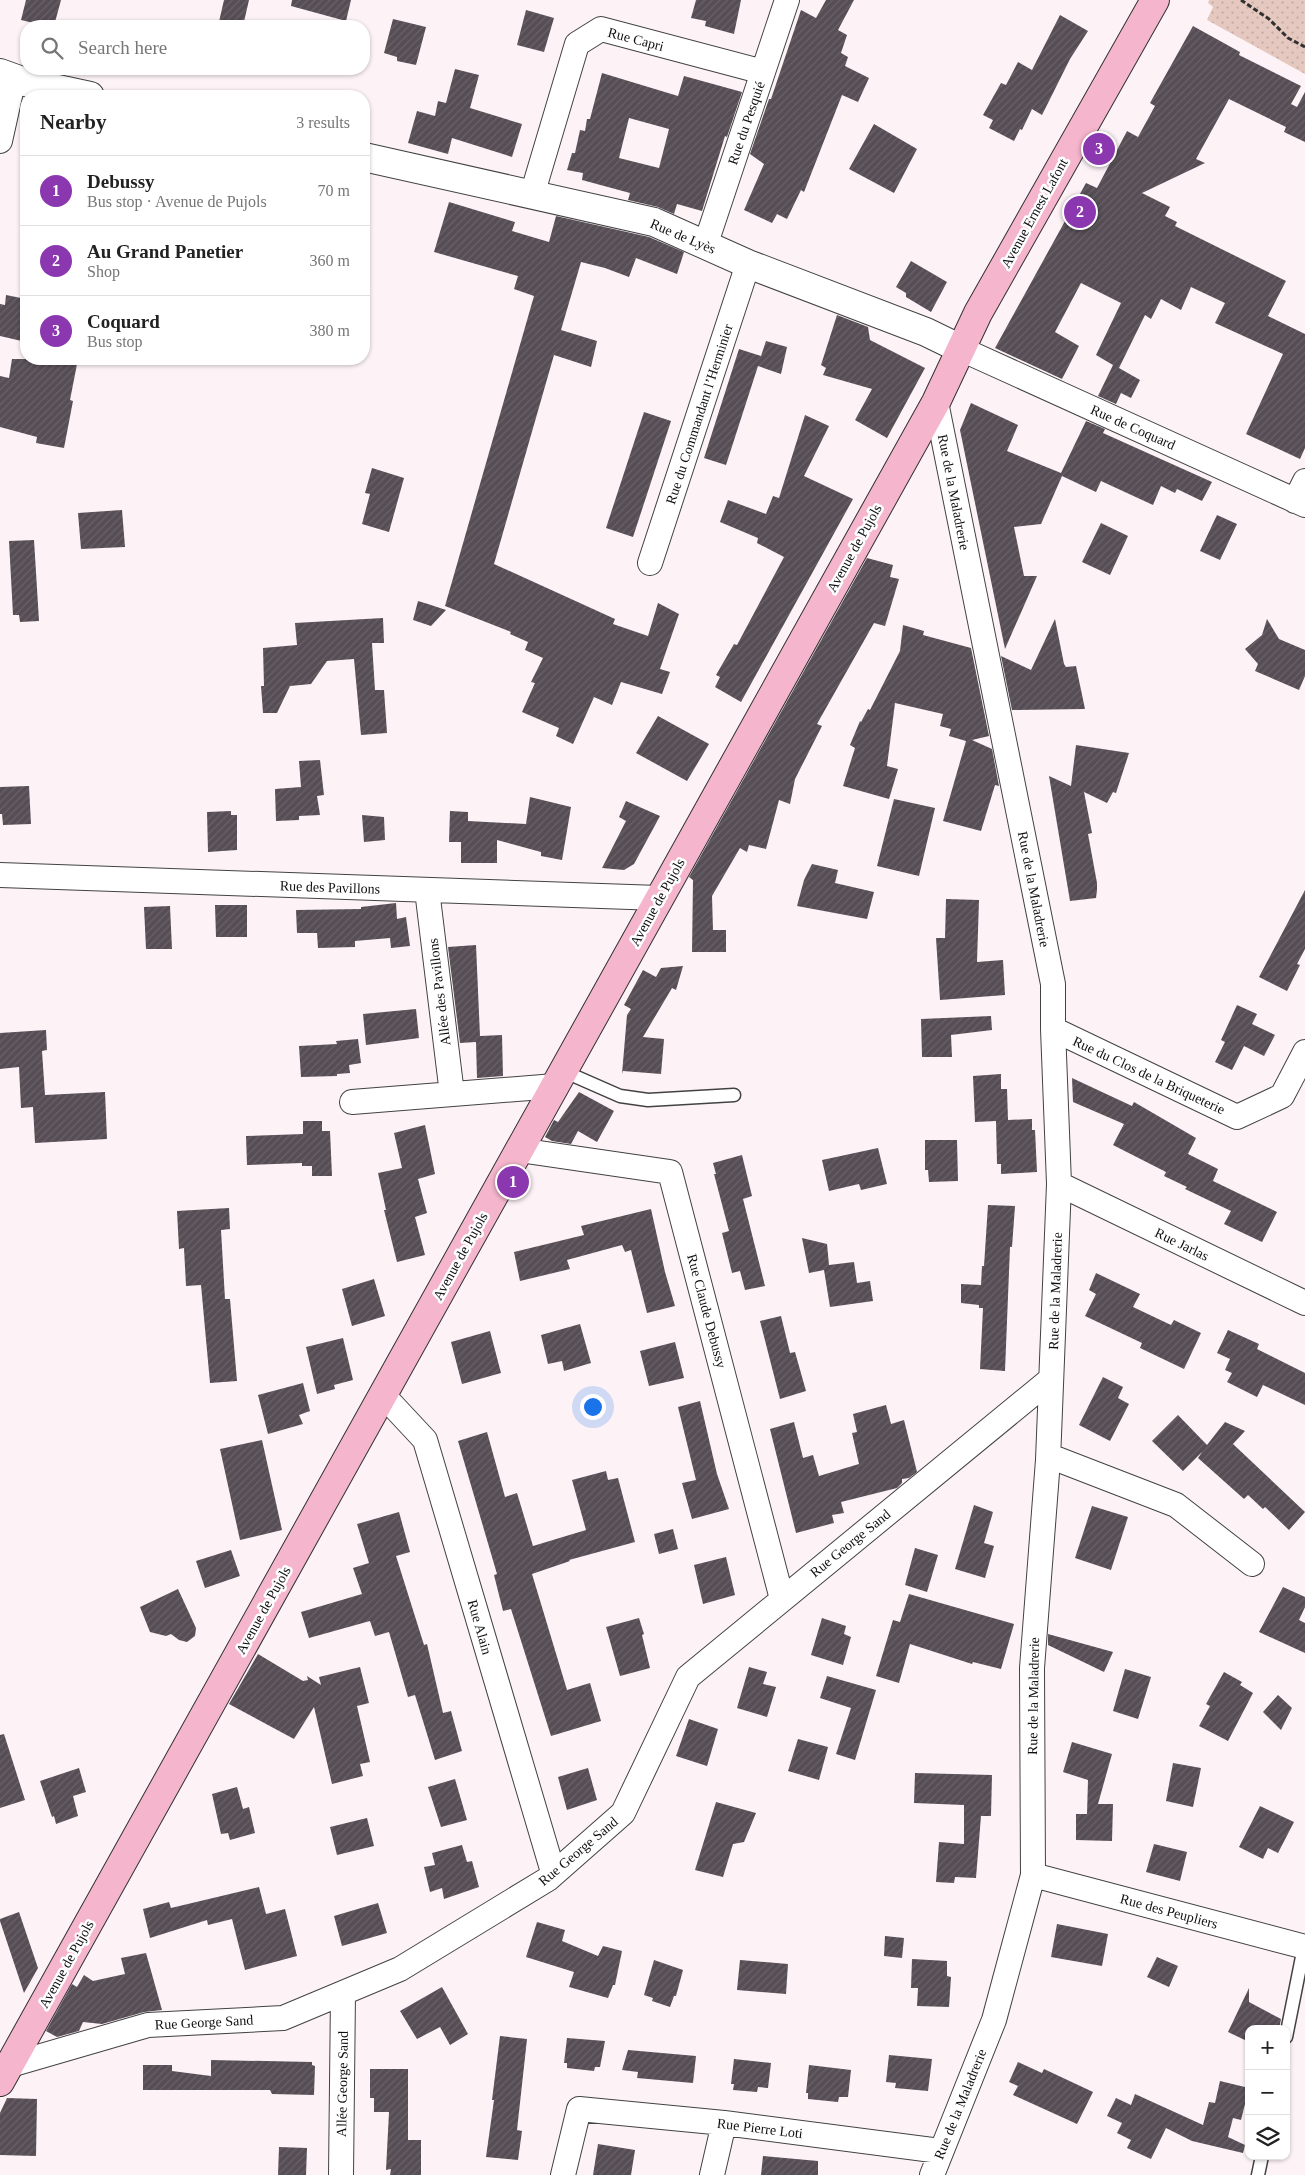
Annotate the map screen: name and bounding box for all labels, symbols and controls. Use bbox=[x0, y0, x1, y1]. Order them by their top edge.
search box bbox=[20, 20, 370, 75]
street label: Rue Capri bbox=[606, 25, 666, 54]
icon: search bbox=[38, 34, 66, 62]
text: Search here bbox=[78, 37, 167, 58]
street label: Rue du Pesquié bbox=[725, 80, 768, 167]
text: Nearby bbox=[40, 110, 107, 134]
text: 3 results bbox=[296, 114, 350, 131]
pin: 3 bbox=[1083, 130, 1115, 168]
street label: Avenue Ernest Lafont bbox=[998, 156, 1071, 270]
text: Debussy bbox=[87, 171, 155, 192]
text: 1 bbox=[52, 182, 60, 199]
text: 70 m bbox=[318, 182, 350, 199]
text: Bus stop · Avenue de Pujols bbox=[87, 193, 267, 210]
pin: 2 bbox=[1064, 193, 1096, 231]
street label: Rue de Lyès bbox=[648, 216, 718, 257]
text: Au Grand Panetier bbox=[87, 241, 243, 262]
text: 2 bbox=[52, 252, 60, 269]
text: 360 m bbox=[310, 252, 350, 269]
text: Shop bbox=[87, 263, 120, 280]
text: Coquard bbox=[87, 311, 160, 332]
text: 3 bbox=[52, 322, 60, 339]
text: 380 m bbox=[310, 322, 350, 339]
street label: Rue du Commandant l’Herminier bbox=[663, 322, 736, 506]
text: Bus stop bbox=[87, 333, 143, 350]
street label: Rue de Coquard bbox=[1088, 402, 1177, 453]
street label: Rue de la Maladrerie bbox=[935, 433, 972, 551]
street label: Avenue de Pujols bbox=[824, 502, 885, 595]
street label: Rue de la Maladrerie bbox=[1015, 830, 1052, 948]
street label: Avenue de Pujols bbox=[627, 856, 688, 949]
street label: Rue des Pavillons bbox=[280, 878, 380, 897]
street label: Allée des Pavillons bbox=[425, 937, 454, 1047]
street label: Rue du Clos de la Briqueterie bbox=[1070, 1034, 1227, 1117]
pin: 1 bbox=[497, 1163, 529, 1201]
street label: Avenue de Pujols bbox=[430, 1210, 491, 1303]
street label: Rue Jarlas bbox=[1152, 1225, 1211, 1264]
street label: Rue de la Maladrerie bbox=[1046, 1232, 1065, 1350]
street label: Rue Claude Debussy bbox=[684, 1252, 729, 1370]
your location bbox=[580, 1394, 606, 1420]
street label: Rue George Sand bbox=[807, 1507, 893, 1580]
street label: Avenue de Pujols bbox=[233, 1564, 294, 1657]
street label: Rue Alain bbox=[465, 1598, 495, 1656]
street label: Rue de la Maladrerie bbox=[1025, 1637, 1042, 1755]
street label: Rue George Sand bbox=[536, 1814, 621, 1889]
street label: Rue des Peupliers bbox=[1118, 1891, 1219, 1932]
street label: Avenue de Pujols bbox=[36, 1918, 97, 2011]
street label: Rue George Sand bbox=[154, 2012, 254, 2033]
map controls bbox=[1245, 2025, 1290, 2160]
button: + bbox=[1245, 2025, 1290, 2070]
street label: Allée George Sand bbox=[334, 2031, 351, 2137]
street label: Rue de la Maladrerie bbox=[931, 2047, 989, 2162]
button: − bbox=[1245, 2070, 1290, 2115]
button: layers bbox=[1245, 2115, 1290, 2160]
street label: Rue Pierre Loti bbox=[716, 2116, 804, 2141]

